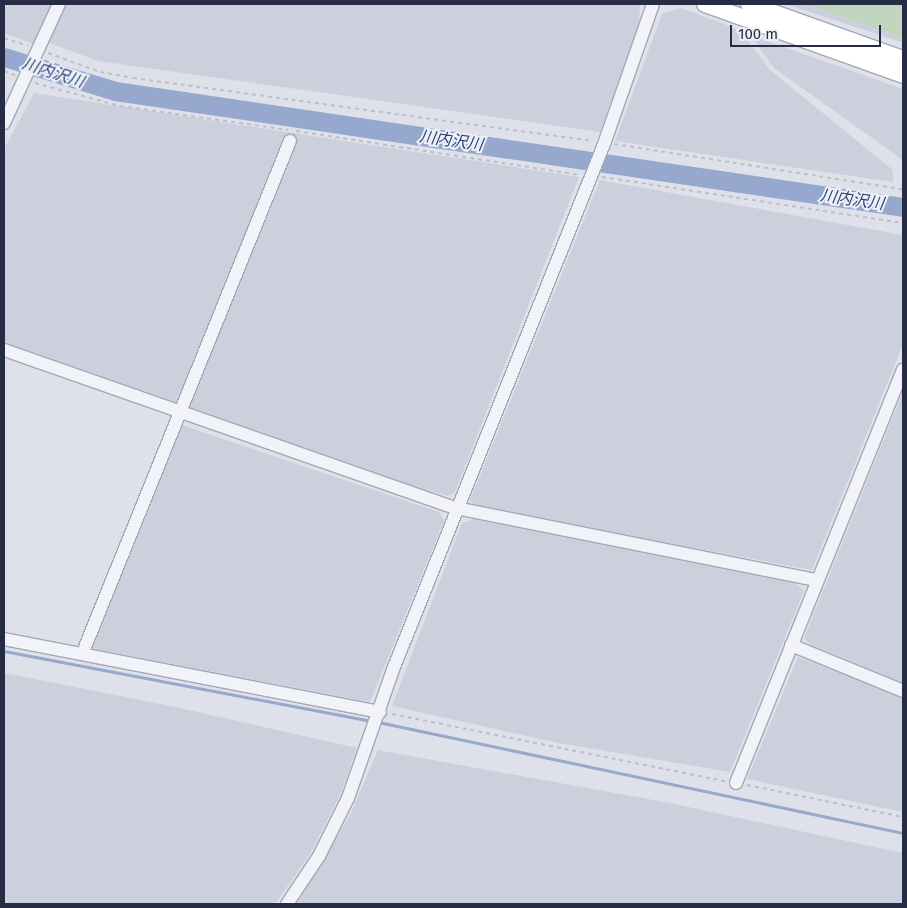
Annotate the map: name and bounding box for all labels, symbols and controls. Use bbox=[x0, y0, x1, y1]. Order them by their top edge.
scale bar bbox=[732, 15, 883, 47]
text: 100 m bbox=[738, 25, 778, 43]
water label: 川内沢川 bbox=[20, 54, 86, 92]
water label: 川内沢川 bbox=[418, 127, 484, 155]
water label: 川内沢川 bbox=[819, 186, 885, 214]

